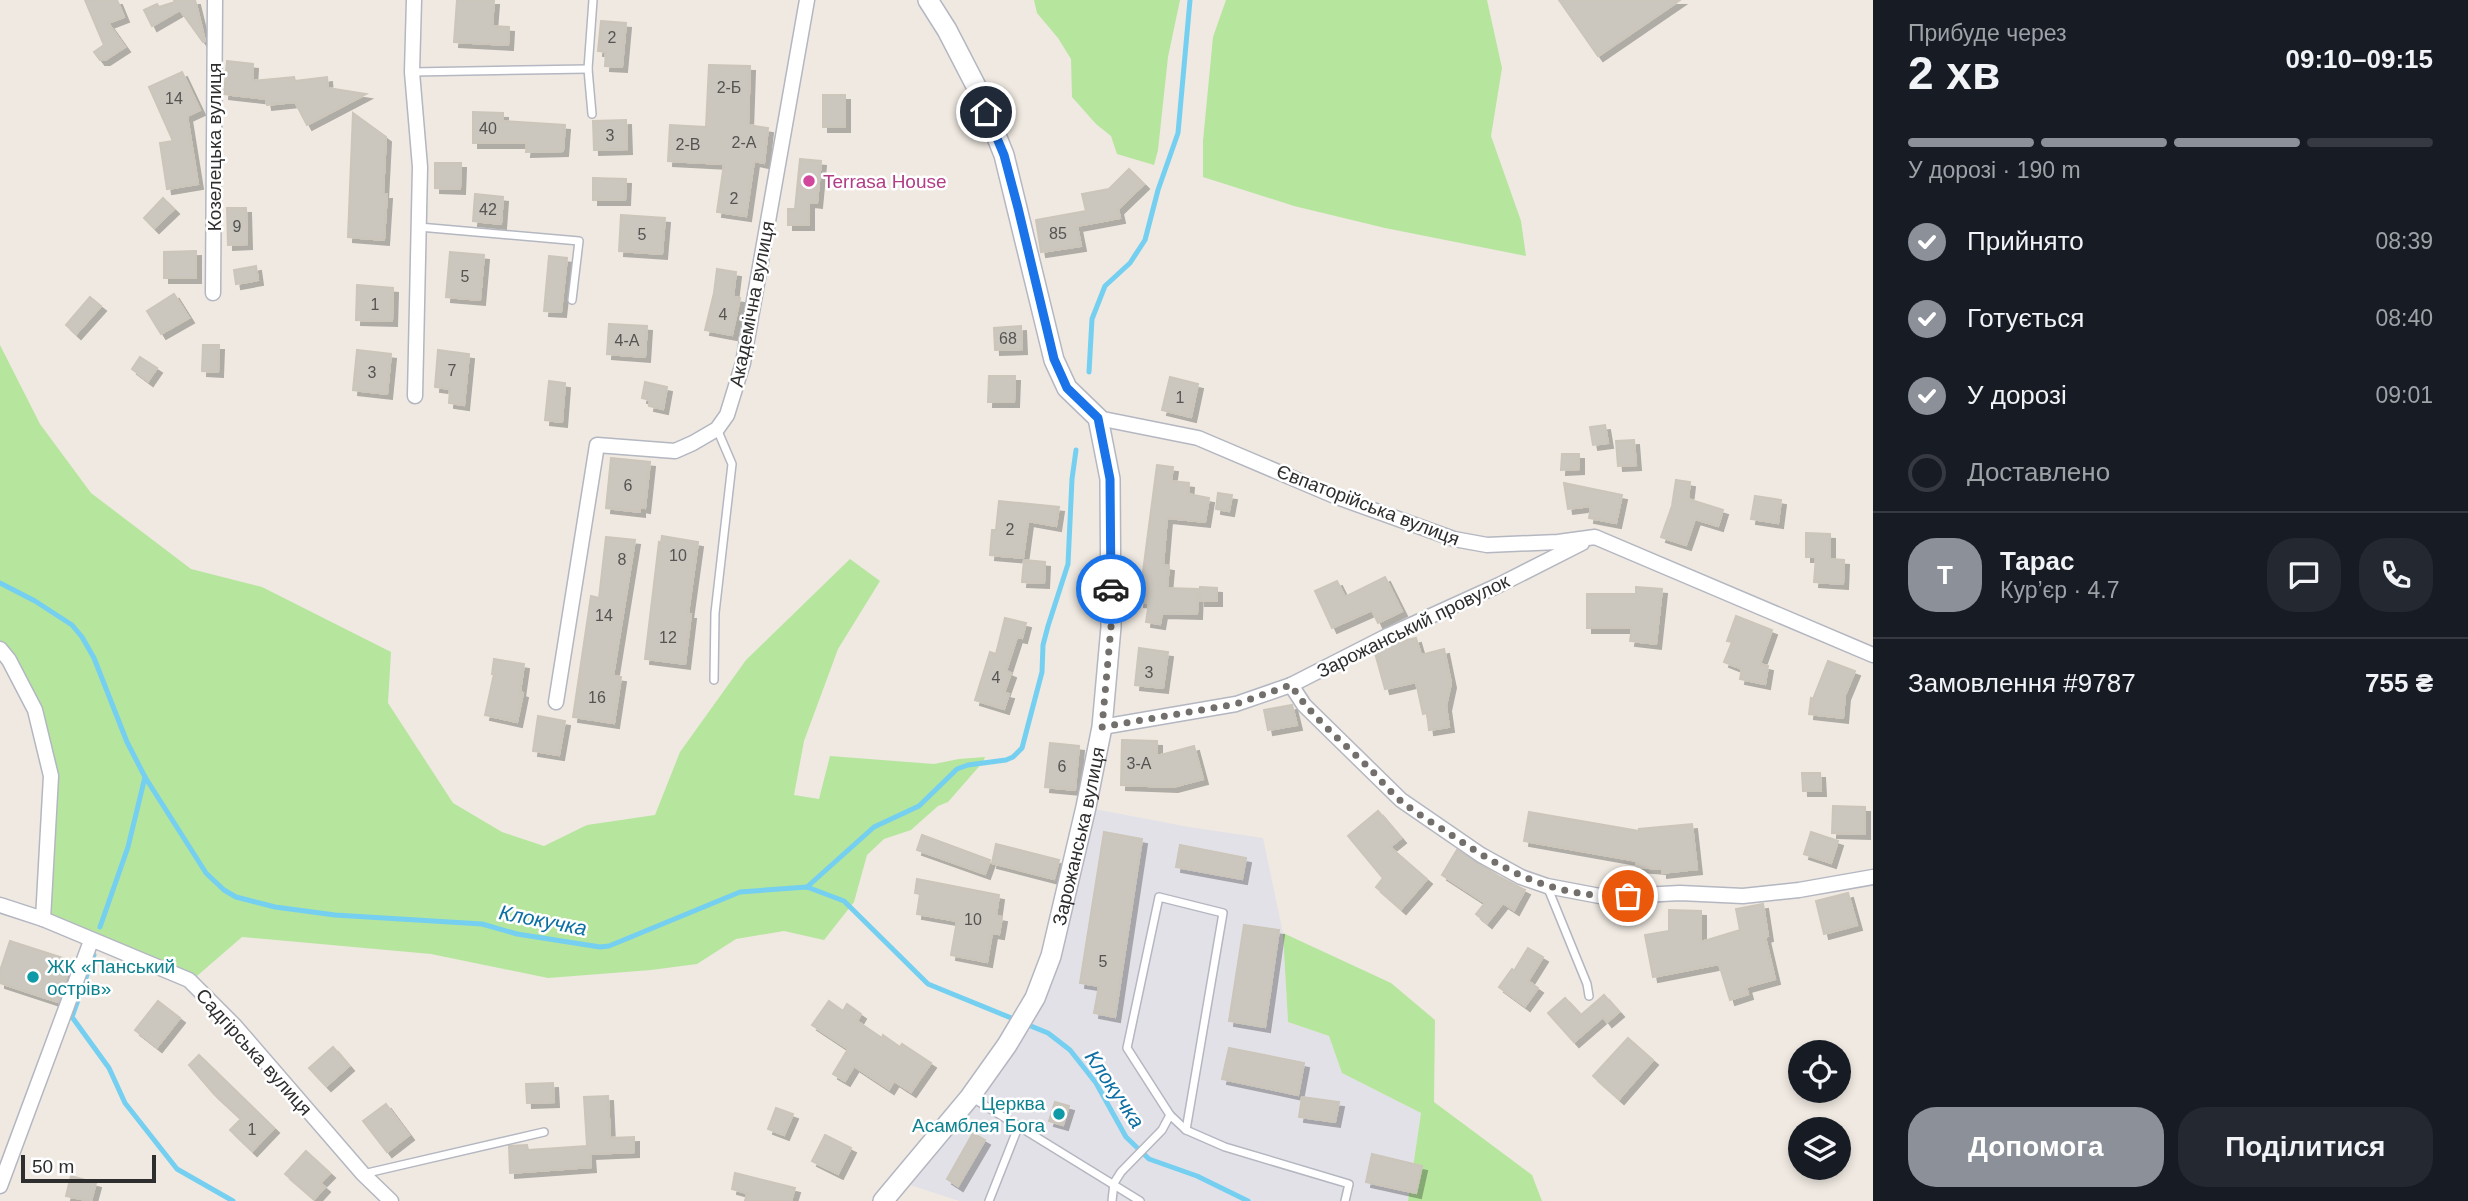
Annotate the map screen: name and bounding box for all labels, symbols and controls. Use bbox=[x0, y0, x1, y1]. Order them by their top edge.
text: Прибуде через bbox=[1908, 20, 2067, 46]
house number: 2 bbox=[608, 29, 617, 46]
text: 09:10–09:15 bbox=[2286, 44, 2433, 74]
text: 2 хв bbox=[1908, 47, 2000, 99]
street label: Козелецька вулиця bbox=[204, 63, 225, 231]
house number: 2-Б bbox=[717, 79, 741, 96]
pin bbox=[956, 82, 1016, 142]
house number: 14 bbox=[165, 90, 183, 107]
icon: home bbox=[967, 93, 1005, 131]
house number: 40 bbox=[479, 120, 497, 137]
house number: 3 bbox=[606, 127, 615, 144]
house number: 2-А bbox=[732, 134, 757, 151]
house number: 2-В bbox=[676, 136, 700, 153]
text: У дорозі · 190 m bbox=[1908, 157, 2081, 183]
place label: Terrasa House bbox=[823, 171, 947, 192]
marker: Terrasa House bbox=[801, 173, 817, 189]
house number: 2 bbox=[730, 190, 739, 207]
house number: 42 bbox=[479, 201, 497, 218]
house number: 9 bbox=[233, 218, 242, 235]
street label: Академічна вулиця bbox=[726, 219, 778, 389]
icon: check bbox=[1908, 223, 1946, 261]
house number: 85 bbox=[1049, 225, 1067, 242]
house number: 5 bbox=[638, 226, 647, 243]
text: Прийнято bbox=[1967, 226, 2084, 256]
text: 08:39 bbox=[2375, 228, 2433, 254]
house number: 5 bbox=[461, 268, 470, 285]
house number: 1 bbox=[371, 296, 380, 313]
icon: check bbox=[1908, 300, 1946, 338]
text: Готується bbox=[1967, 303, 2084, 333]
text: 08:40 bbox=[2375, 305, 2433, 331]
house number: 4 bbox=[719, 306, 728, 323]
house number: 68 bbox=[999, 330, 1017, 347]
house number: 4-А bbox=[615, 332, 640, 349]
house number: 7 bbox=[448, 362, 457, 379]
house number: 3 bbox=[368, 364, 377, 381]
icon: check bbox=[1908, 377, 1946, 415]
text: У дорозі bbox=[1967, 380, 2067, 410]
text: 09:01 bbox=[2375, 382, 2433, 408]
house number: 1 bbox=[1176, 389, 1185, 406]
text: Доставлено bbox=[1967, 457, 2110, 487]
street label: Євпаторійська вулиця bbox=[1274, 460, 1462, 550]
house number: 6 bbox=[624, 477, 633, 494]
house number: 2 bbox=[1006, 521, 1015, 538]
button: chat bbox=[2267, 538, 2341, 612]
button: phone bbox=[2359, 538, 2433, 612]
text: Тарас bbox=[2000, 546, 2075, 576]
house number: 10 bbox=[669, 547, 687, 564]
house number: 8 bbox=[618, 551, 627, 568]
courier bbox=[1076, 554, 1146, 624]
text: Т bbox=[1937, 560, 1953, 590]
icon: car bbox=[1092, 570, 1130, 608]
street label: Зарожанський провулок bbox=[1313, 570, 1513, 682]
text: Кур’єр · 4.7 bbox=[2000, 577, 2119, 603]
house number: 14 bbox=[595, 607, 613, 624]
house number: 12 bbox=[659, 629, 677, 646]
house number: 3 bbox=[1145, 664, 1154, 681]
text: Замовлення #9787 bbox=[1908, 668, 2136, 698]
text: 755 ₴ bbox=[2365, 668, 2433, 698]
house number: 4 bbox=[992, 669, 1001, 686]
house number: 16 bbox=[588, 689, 606, 706]
street label: Зарожанська вулиця bbox=[1048, 745, 1108, 928]
house number: 3-А bbox=[1127, 755, 1152, 772]
house number: 6 bbox=[1058, 758, 1067, 775]
pin bbox=[1598, 866, 1658, 926]
icon: bag bbox=[1609, 877, 1647, 915]
water label: Клокучка bbox=[497, 900, 589, 940]
house number: 10 bbox=[964, 911, 982, 928]
house number: 5 bbox=[1099, 953, 1108, 970]
place label: ЖК «Панський острів» bbox=[47, 956, 175, 999]
marker: ЖК «Панський острів» bbox=[25, 969, 41, 985]
street label: Садгірська вулиця bbox=[192, 984, 316, 1120]
map controls bbox=[1788, 1040, 1851, 1180]
button: locate bbox=[1788, 1040, 1851, 1103]
water label: Клокучка bbox=[1081, 1046, 1149, 1132]
place label: Церква Асамблея Бога bbox=[912, 1093, 1045, 1136]
marker: Церква Асамблея Бога bbox=[1051, 1106, 1067, 1122]
button: Допомога bbox=[1908, 1107, 2164, 1187]
button: Поділитися bbox=[2178, 1107, 2433, 1187]
button: layers bbox=[1788, 1117, 1851, 1180]
house number: 1 bbox=[248, 1121, 257, 1138]
scale bar bbox=[21, 1152, 156, 1184]
text: 50 m bbox=[32, 1156, 74, 1177]

